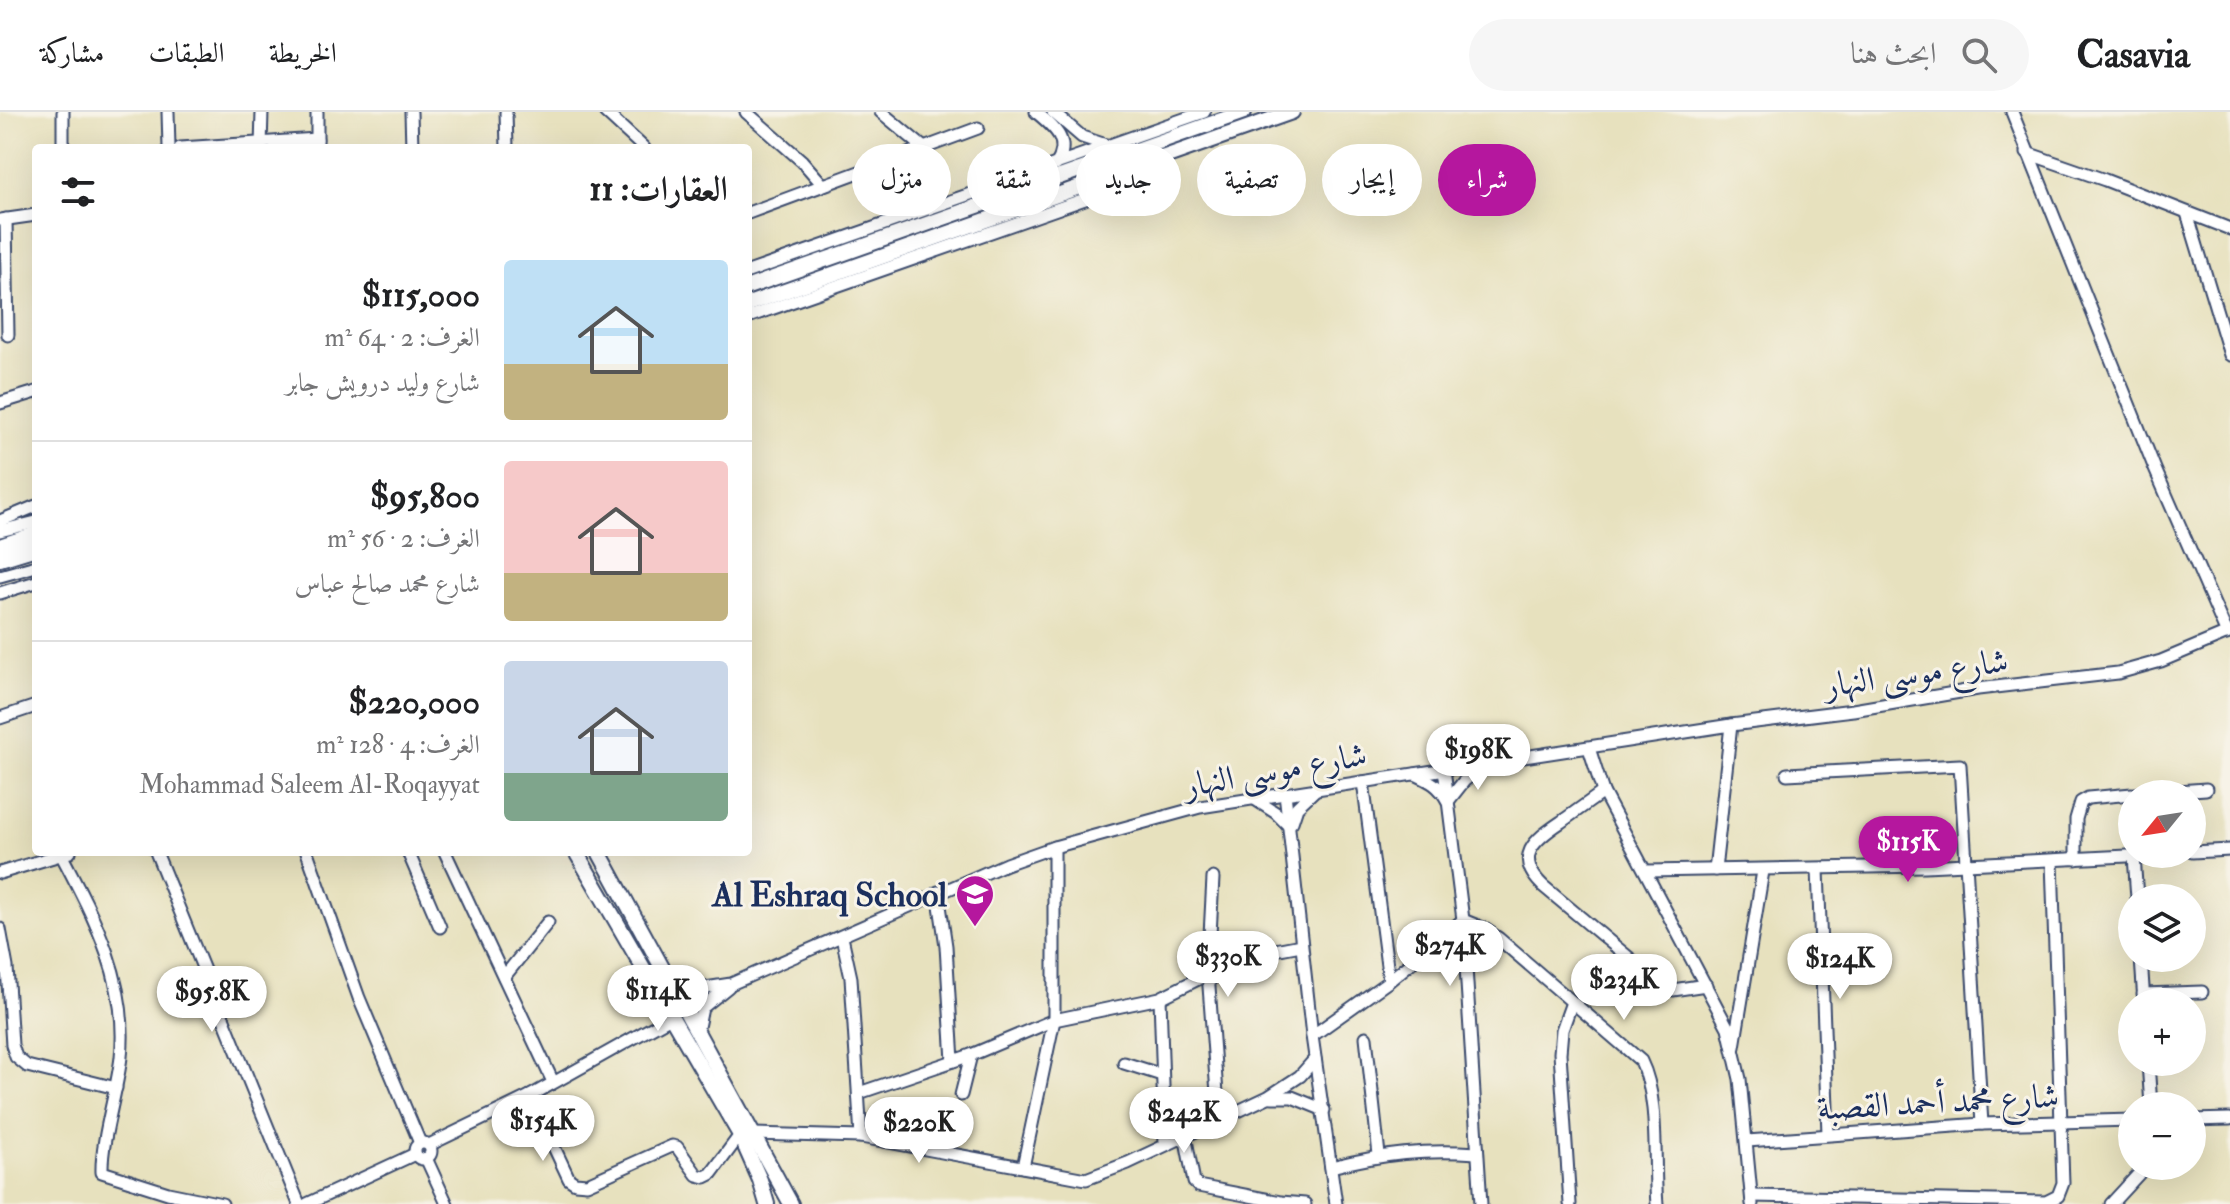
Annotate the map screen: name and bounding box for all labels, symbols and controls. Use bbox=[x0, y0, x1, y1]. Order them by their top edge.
search box bbox=[1469, 19, 2029, 91]
text: Casavia bbox=[2077, 31, 2190, 79]
icon: search bbox=[1957, 33, 2001, 77]
text: ابحث هنا bbox=[1850, 35, 1937, 72]
text: مشاركة bbox=[40, 36, 104, 71]
text: الطبقات bbox=[148, 36, 225, 71]
text: الخريطة bbox=[269, 36, 337, 71]
chip: منزل bbox=[852, 144, 951, 216]
chip: شقة bbox=[967, 144, 1060, 216]
chip: جديد bbox=[1076, 144, 1181, 216]
chip: تصفية bbox=[1197, 144, 1306, 216]
chip: إيجار bbox=[1322, 144, 1422, 216]
chip: شراء bbox=[1438, 144, 1536, 216]
text: العقارات: 11 bbox=[589, 168, 728, 211]
icon: filters bbox=[56, 170, 100, 214]
text: $115,000 bbox=[362, 274, 480, 317]
icon: home bbox=[568, 292, 664, 388]
text: الغرف: 2 · 64 m² bbox=[325, 322, 480, 354]
text: شارع وليد درويش جابر bbox=[286, 367, 480, 399]
text: $95,800 bbox=[370, 475, 480, 518]
icon: home bbox=[568, 493, 664, 589]
text: الغرف: 2 · 56 m² bbox=[327, 523, 480, 555]
text: شارع محمد صالح عباس bbox=[295, 568, 480, 600]
street label: شارع موسى النهار bbox=[1819, 639, 2012, 714]
text: $220,000 bbox=[348, 681, 480, 724]
icon: home bbox=[568, 693, 664, 789]
pin: $198K bbox=[1422, 724, 1534, 792]
text: الغرف: 4 · 128 m² bbox=[316, 729, 480, 761]
street label: شارع موسى النهار bbox=[1177, 733, 1371, 814]
text: $198K bbox=[1444, 734, 1512, 766]
text: Mohammad Saleem Al-Roqayyat bbox=[139, 769, 480, 801]
north arrow bbox=[2118, 780, 2206, 868]
map controls bbox=[2118, 780, 2206, 1180]
pin: $115K bbox=[1852, 816, 1964, 884]
text: $115K bbox=[1877, 826, 1939, 858]
school or university icon: Al Eshraq School bbox=[954, 873, 996, 928]
place label: Al Eshraq School bbox=[710, 874, 947, 917]
button: layers bbox=[2118, 884, 2206, 972]
pin: $274K bbox=[1394, 920, 1506, 988]
text: $274K bbox=[1414, 930, 1486, 962]
pin: $330K bbox=[1172, 931, 1284, 999]
pin: $124K bbox=[1784, 933, 1896, 1001]
text: $330K bbox=[1195, 941, 1261, 973]
text: $124K bbox=[1805, 943, 1875, 975]
pin: $234K bbox=[1568, 954, 1680, 1022]
text: $234K bbox=[1589, 964, 1659, 996]
pin: $114K bbox=[602, 965, 714, 1033]
pin: $95.8K bbox=[147, 966, 277, 1034]
text: $114K bbox=[625, 975, 691, 1007]
text: $95.8K bbox=[175, 976, 249, 1008]
button: + bbox=[2118, 988, 2206, 1076]
street label: شارع محمد أحمد القصبة bbox=[1816, 1072, 2060, 1136]
pin: $242K bbox=[1128, 1087, 1240, 1155]
button: − bbox=[2118, 1092, 2206, 1180]
pin: $154K bbox=[487, 1095, 599, 1163]
pin: $220K bbox=[863, 1097, 975, 1165]
text: $242K bbox=[1147, 1097, 1221, 1129]
text: $154K bbox=[510, 1105, 576, 1137]
text: $220K bbox=[883, 1107, 955, 1139]

